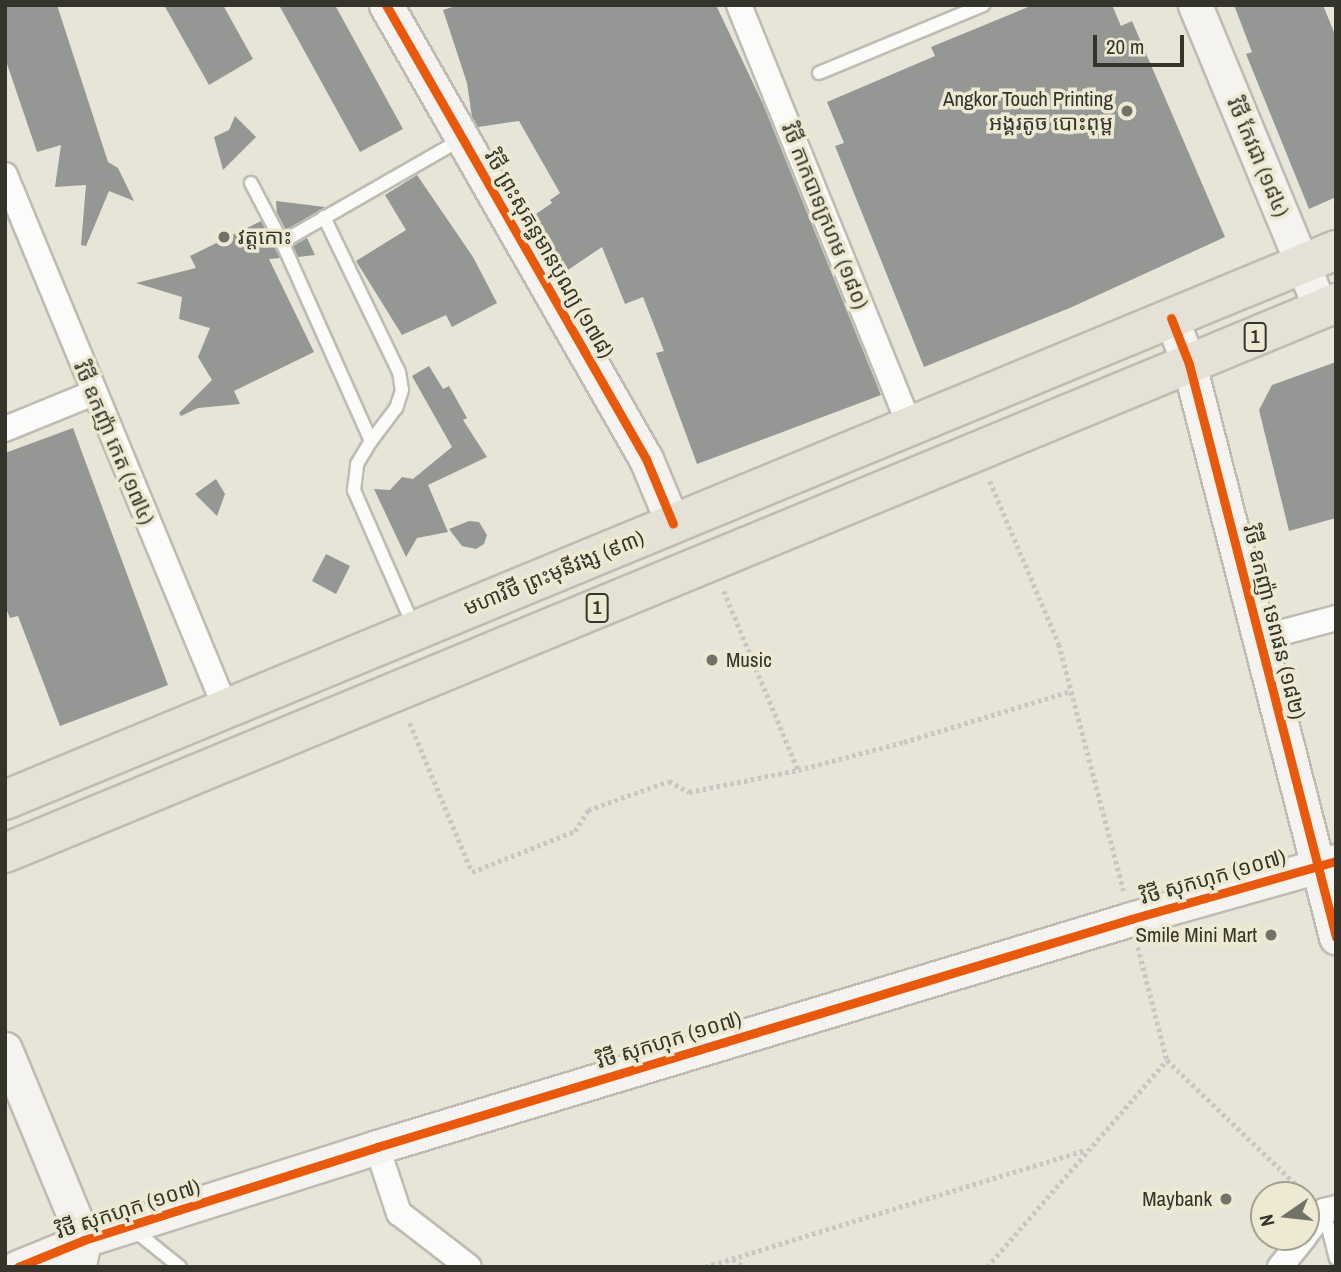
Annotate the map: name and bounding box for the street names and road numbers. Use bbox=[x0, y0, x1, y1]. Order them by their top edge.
street label: វិថី កែវជា (១៨៤) bbox=[1222, 94, 1294, 220]
street label: វិថី កាកបាទក្រហម (១៨០) bbox=[776, 119, 874, 313]
street label: វិថី ព្រះសុគន្ធមានបុណ្យ (១៧៨) bbox=[479, 145, 619, 363]
road number: 1 bbox=[1243, 322, 1267, 352]
street label: វិថី ឧកញ៉ា កេត (១៧៤) bbox=[68, 358, 160, 528]
street label: វិថី ឧកញ៉ា ទេពផន (១៨២) bbox=[1238, 522, 1310, 722]
street label: មហាវិថី ព្រះមុនីវង្ស (៩៣) bbox=[460, 525, 648, 621]
road number: 1 bbox=[585, 593, 609, 624]
street label: វិថី សុកហុក (១០៧) bbox=[1137, 844, 1289, 910]
street label: វិថី សុកហុក (១០៧) bbox=[594, 1006, 744, 1074]
street label: វិថី សុកហុក (១០៧) bbox=[53, 1174, 203, 1244]

